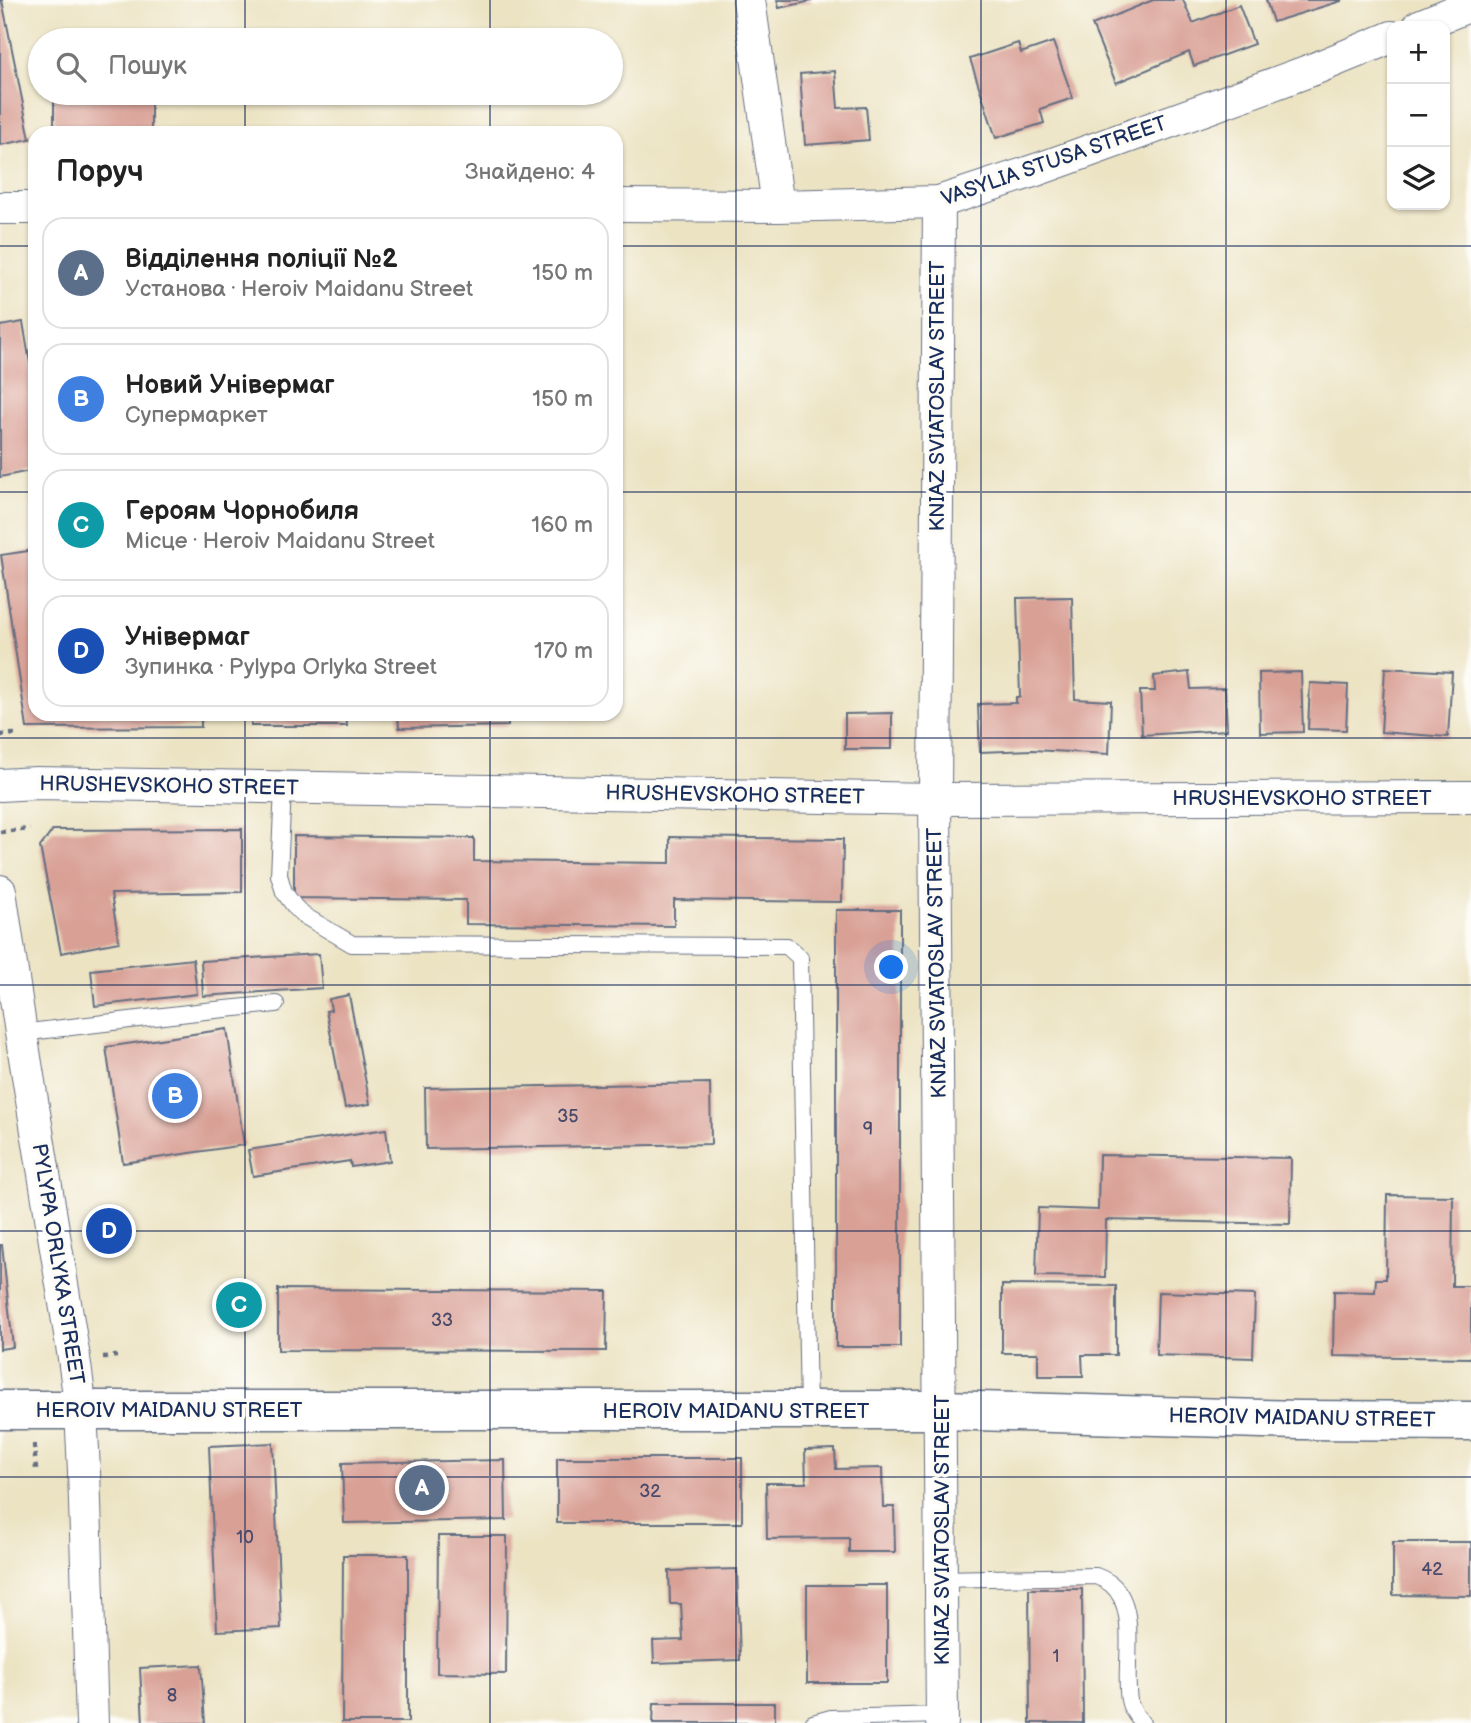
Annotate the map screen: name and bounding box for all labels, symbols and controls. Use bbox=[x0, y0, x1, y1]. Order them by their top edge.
map controls bbox=[1387, 21, 1450, 210]
button: + bbox=[1387, 21, 1450, 84]
search box bbox=[28, 28, 623, 105]
icon: search bbox=[52, 48, 90, 86]
text: Пошук bbox=[108, 51, 187, 82]
button: − bbox=[1387, 84, 1450, 147]
street label: VASYLIA STUSA STREET bbox=[938, 111, 1170, 211]
button: layers bbox=[1387, 147, 1450, 210]
text: Поруч bbox=[56, 154, 144, 190]
text: Знайдено: 4 bbox=[465, 158, 595, 186]
text: Відділення поліції №2 bbox=[125, 244, 398, 275]
text: A bbox=[74, 259, 88, 287]
text: 150 m bbox=[532, 259, 593, 287]
street label: KNIAZ SVIATOSLAV STREET bbox=[925, 260, 950, 532]
text: Установа · Heroiv Maidanu Street bbox=[125, 275, 473, 303]
text: Новий Універмаг bbox=[125, 370, 335, 401]
text: B bbox=[73, 385, 89, 413]
text: 150 m bbox=[532, 385, 593, 413]
text: Супермаркет bbox=[125, 401, 268, 429]
text: Героям Чорнобиля bbox=[125, 496, 359, 527]
text: C bbox=[73, 511, 89, 539]
text: 160 m bbox=[531, 511, 593, 539]
text: Місце · Heroiv Maidanu Street bbox=[125, 527, 435, 555]
text: Універмаг bbox=[125, 622, 250, 653]
text: D bbox=[73, 637, 89, 665]
text: 170 m bbox=[534, 637, 593, 665]
text: Зупинка · Pylypa Orlyka Street bbox=[125, 653, 437, 681]
street label: HRUSHEVSKOHO STREET bbox=[39, 771, 299, 801]
street label: HRUSHEVSKOHO STREET bbox=[605, 780, 865, 810]
street label: HRUSHEVSKOHO STREET bbox=[1172, 786, 1432, 811]
street label: KNIAZ SVIATOSLAV STREET bbox=[922, 827, 952, 1099]
your location bbox=[874, 950, 908, 984]
pin: B bbox=[152, 1070, 198, 1122]
house number: 35 bbox=[557, 1106, 579, 1127]
house number: 9 bbox=[863, 1119, 873, 1140]
street label: PYLYPA ORLYKA STREET bbox=[27, 1142, 89, 1387]
pin: D bbox=[86, 1205, 132, 1257]
pin: C bbox=[216, 1279, 262, 1331]
house number: 33 bbox=[431, 1310, 453, 1331]
street label: KNIAZ SVIATOSLAV STREET bbox=[930, 1394, 955, 1666]
street label: HEROIV MAIDANU STREET bbox=[36, 1398, 303, 1423]
street label: HEROIV MAIDANU STREET bbox=[603, 1399, 870, 1424]
street label: HEROIV MAIDANU STREET bbox=[1168, 1403, 1436, 1433]
pin: A bbox=[399, 1462, 445, 1514]
house number: 32 bbox=[639, 1481, 661, 1502]
house number: 10 bbox=[236, 1527, 254, 1548]
house number: 42 bbox=[1421, 1559, 1443, 1580]
house number: 1 bbox=[1053, 1646, 1059, 1667]
house number: 8 bbox=[167, 1685, 177, 1706]

